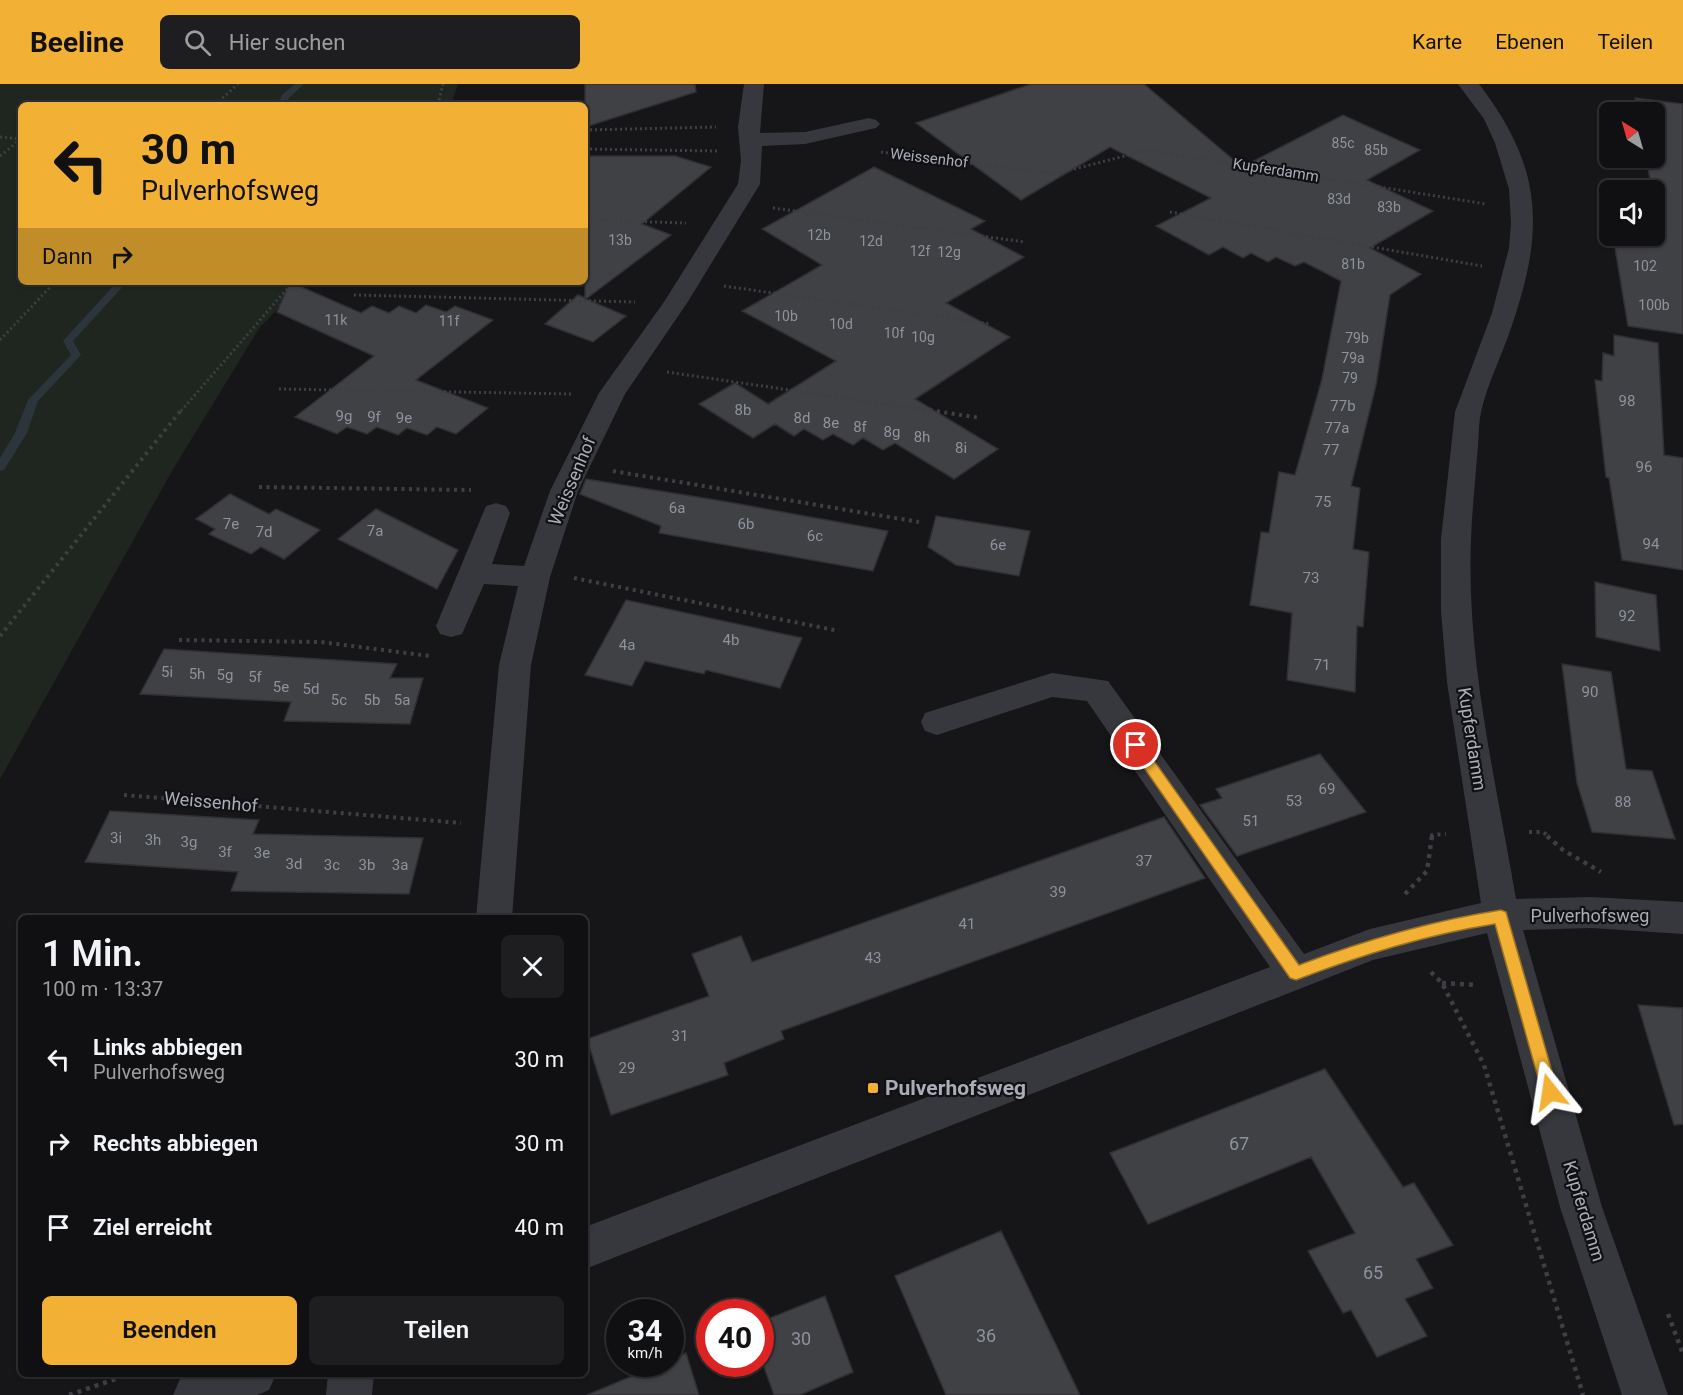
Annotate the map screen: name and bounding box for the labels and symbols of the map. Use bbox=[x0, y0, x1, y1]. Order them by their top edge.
north arrow bbox=[1599, 102, 1665, 168]
house number: 85c bbox=[1331, 135, 1355, 151]
house number: 85b bbox=[1364, 142, 1388, 158]
street label: Weissenhof bbox=[889, 144, 970, 172]
street label: Kupferdamm bbox=[1232, 154, 1320, 186]
house number: 83d bbox=[1327, 191, 1351, 207]
house number: 83b bbox=[1377, 199, 1401, 215]
house number: 12b bbox=[807, 227, 831, 243]
house number: 13b bbox=[608, 232, 632, 248]
house number: 12d bbox=[859, 233, 883, 249]
house number: 12f bbox=[910, 243, 930, 259]
house number: 12g bbox=[937, 244, 961, 260]
house number: 81b bbox=[1341, 256, 1365, 272]
house number: 102 bbox=[1633, 258, 1657, 274]
house number: 100b bbox=[1638, 297, 1670, 313]
house number: 10b bbox=[774, 308, 798, 324]
house number: 11k bbox=[325, 312, 348, 328]
house number: 11f bbox=[439, 313, 459, 329]
house number: 10d bbox=[829, 316, 853, 332]
house number: 10f bbox=[884, 325, 904, 341]
house number: 10g bbox=[911, 329, 935, 345]
house number: 79b bbox=[1345, 330, 1369, 346]
house number: 79a bbox=[1341, 350, 1365, 366]
house number: 79 bbox=[1342, 370, 1358, 386]
house number: 98 bbox=[1619, 392, 1635, 410]
house number: 77b bbox=[1330, 397, 1356, 415]
house number: 8b bbox=[735, 401, 751, 419]
house number: 9g bbox=[336, 407, 352, 425]
house number: 9f bbox=[367, 408, 382, 426]
house number: 9e bbox=[396, 409, 412, 427]
house number: 8d bbox=[794, 409, 810, 427]
house number: 8e bbox=[823, 414, 839, 432]
house number: 8f bbox=[853, 418, 868, 436]
house number: 77a bbox=[1324, 419, 1350, 437]
house number: 8g bbox=[884, 423, 900, 441]
house number: 8h bbox=[914, 428, 930, 446]
street label: Weissenhof bbox=[543, 433, 600, 528]
house number: 8i bbox=[955, 439, 967, 457]
house number: 77 bbox=[1323, 441, 1339, 459]
house number: 96 bbox=[1636, 458, 1652, 476]
house number: 75 bbox=[1315, 493, 1331, 511]
house number: 6a bbox=[669, 499, 685, 517]
house number: 7e bbox=[223, 515, 239, 533]
house number: 6b bbox=[738, 515, 754, 533]
house number: 7a bbox=[367, 522, 383, 540]
house number: 7d bbox=[256, 523, 272, 541]
house number: 6c bbox=[807, 527, 823, 545]
house number: 94 bbox=[1643, 535, 1660, 553]
house number: 6e bbox=[990, 536, 1006, 554]
house number: 73 bbox=[1303, 569, 1319, 587]
house number: 92 bbox=[1619, 607, 1635, 625]
house number: 4b bbox=[723, 631, 739, 649]
house number: 4a bbox=[619, 636, 635, 654]
house number: 71 bbox=[1314, 656, 1330, 674]
house number: 5i bbox=[161, 663, 173, 681]
house number: 5h bbox=[189, 665, 205, 683]
house number: 5g bbox=[217, 666, 233, 684]
house number: 5f bbox=[248, 668, 263, 686]
house number: 5e bbox=[273, 678, 289, 696]
house number: 5d bbox=[303, 680, 319, 698]
house number: 90 bbox=[1582, 683, 1598, 701]
street label: Kupferdamm bbox=[1454, 686, 1491, 792]
house number: 5c bbox=[331, 691, 347, 709]
house number: 5b bbox=[364, 691, 380, 709]
house number: 5a bbox=[394, 691, 410, 709]
pin bbox=[1110, 719, 1161, 770]
house number: 69 bbox=[1319, 780, 1335, 798]
street label: Weissenhof bbox=[163, 787, 260, 816]
house number: 53 bbox=[1286, 792, 1302, 810]
house number: 88 bbox=[1615, 793, 1631, 811]
house number: 51 bbox=[1243, 812, 1259, 830]
house number: 3i bbox=[110, 829, 122, 847]
house number: 3h bbox=[145, 831, 161, 849]
house number: 3g bbox=[181, 833, 197, 851]
house number: 3f bbox=[218, 843, 233, 861]
house number: 3e bbox=[254, 844, 270, 862]
house number: 37 bbox=[1136, 852, 1152, 870]
house number: 3d bbox=[286, 855, 302, 873]
house number: 3c bbox=[324, 856, 340, 874]
house number: 3b bbox=[359, 856, 375, 874]
house number: 3a bbox=[392, 856, 408, 874]
house number: 39 bbox=[1050, 883, 1066, 901]
street label: Pulverhofsweg bbox=[1531, 905, 1649, 926]
house number: 41 bbox=[959, 915, 975, 933]
house number: 43 bbox=[865, 949, 881, 967]
house number: 31 bbox=[672, 1027, 688, 1045]
house number: 29 bbox=[619, 1059, 635, 1077]
position arrow bbox=[1518, 1060, 1582, 1124]
place label: Pulverhofsweg bbox=[885, 1076, 1026, 1100]
marker: Pulverhofsweg bbox=[866, 1081, 880, 1095]
house number: 67 bbox=[1229, 1133, 1249, 1154]
street label: Kupferdamm bbox=[1559, 1158, 1610, 1264]
house number: 65 bbox=[1363, 1262, 1383, 1283]
speed limit sign: 40 bbox=[696, 1299, 774, 1377]
house number: 36 bbox=[976, 1325, 996, 1346]
house number: 30 bbox=[791, 1328, 811, 1349]

